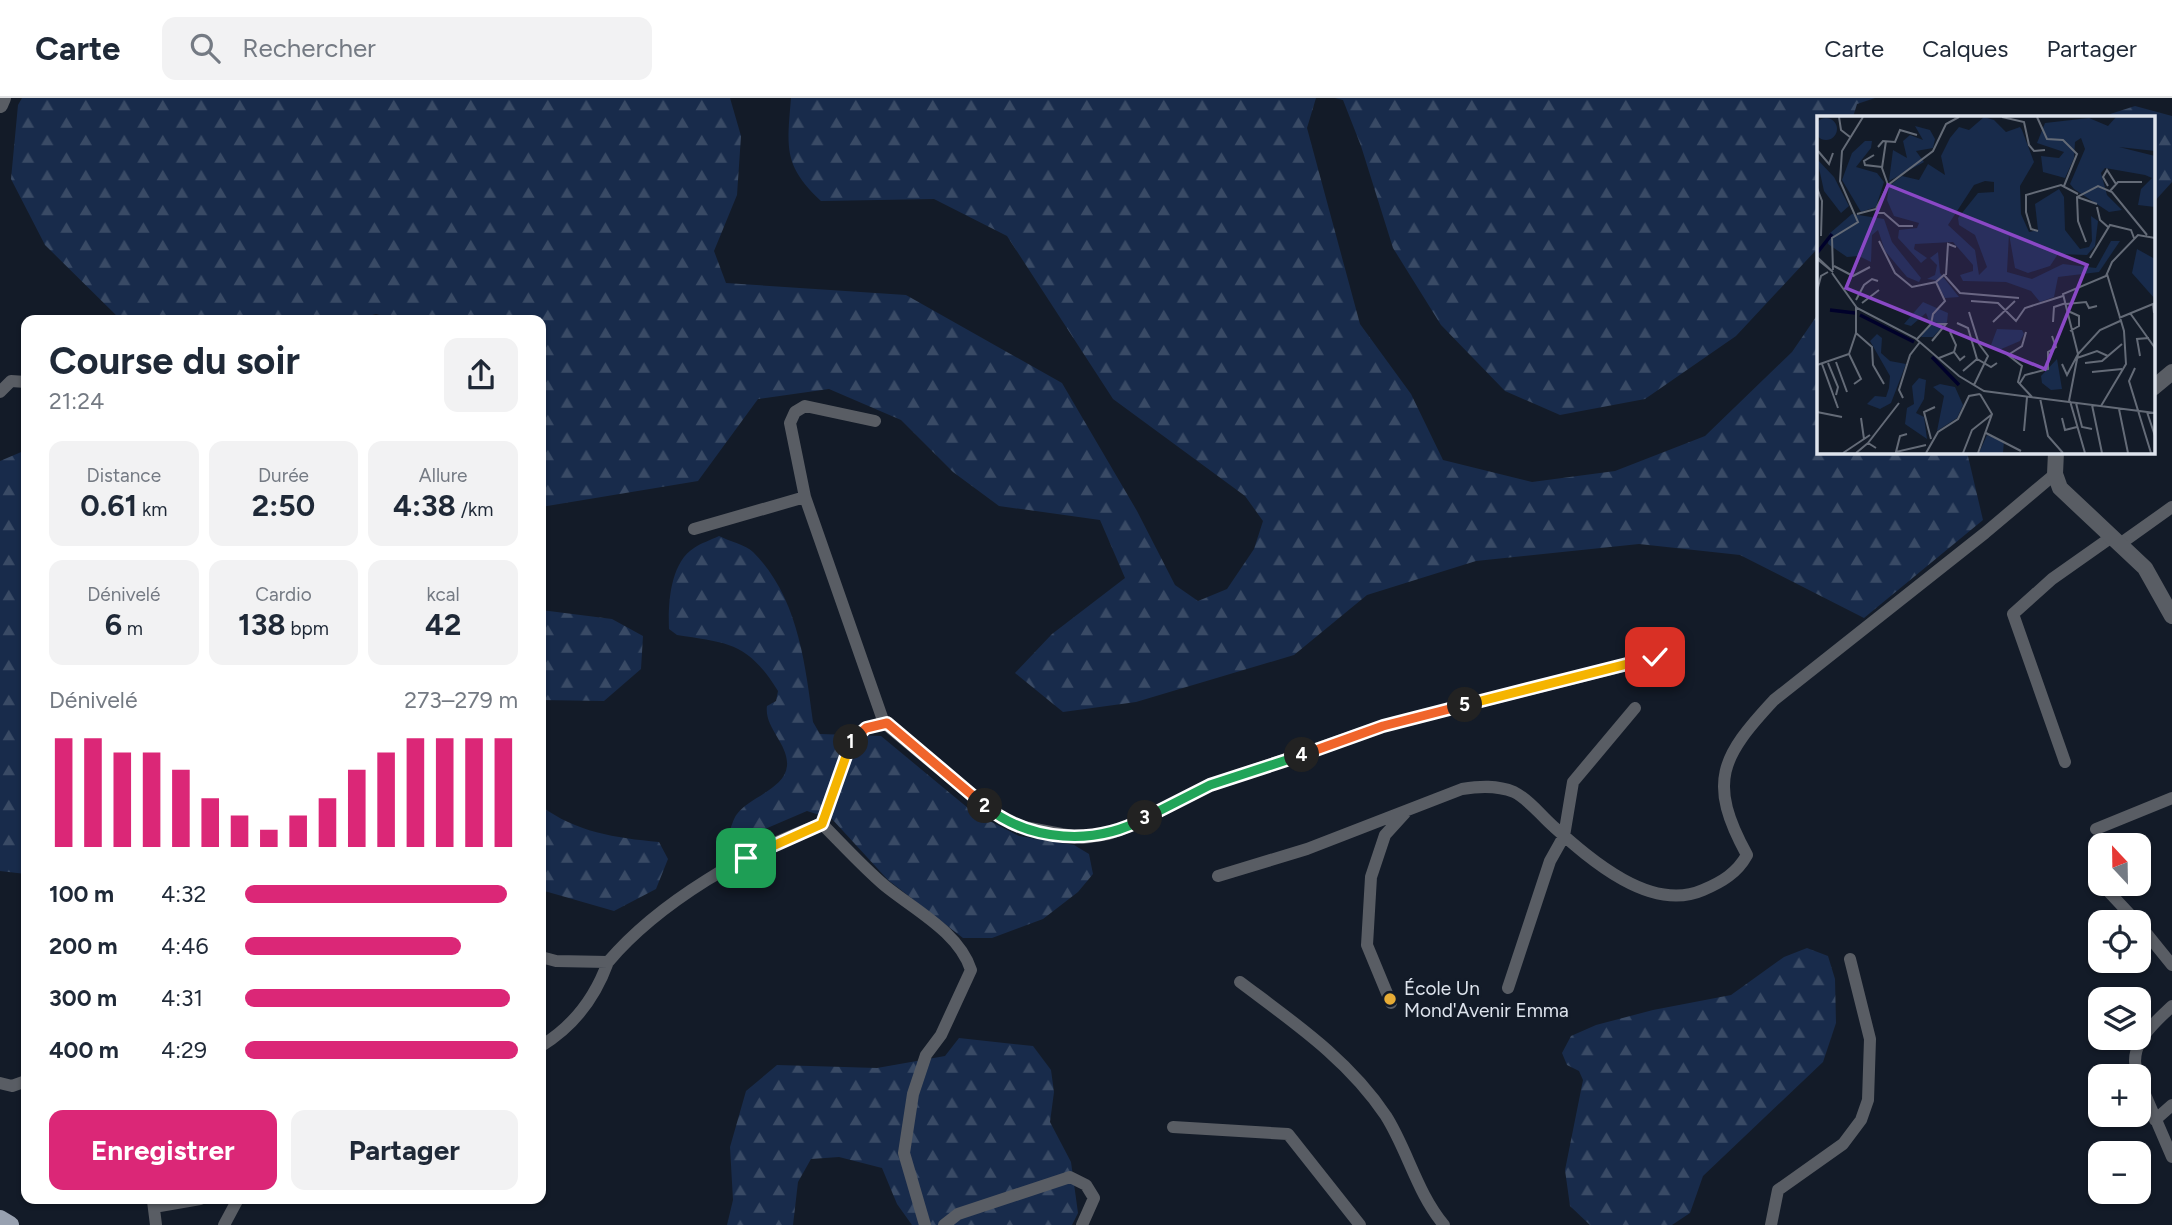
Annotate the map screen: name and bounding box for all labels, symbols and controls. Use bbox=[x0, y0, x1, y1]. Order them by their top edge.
search box bbox=[162, 17, 652, 80]
text: Carte bbox=[35, 29, 120, 68]
icon: search bbox=[186, 29, 224, 67]
text: Rechercher bbox=[242, 32, 376, 64]
text: Carte bbox=[1824, 34, 1884, 63]
text: Calques bbox=[1922, 34, 2008, 63]
text: Partager bbox=[2046, 34, 2137, 63]
inset map bbox=[1817, 116, 2154, 453]
text: Course du soir bbox=[49, 338, 300, 384]
button: share bbox=[444, 338, 518, 412]
text: 21:24 bbox=[49, 387, 104, 415]
text: Distance bbox=[87, 464, 161, 487]
text: Durée bbox=[258, 464, 309, 487]
text: Allure bbox=[419, 464, 467, 487]
text: 0.61 bbox=[80, 487, 137, 524]
text: 2:50 bbox=[252, 487, 315, 524]
text: 4:38 bbox=[393, 487, 456, 524]
text: km bbox=[137, 498, 167, 521]
text: /km bbox=[456, 498, 493, 521]
text: Dénivelé bbox=[87, 583, 160, 606]
text: Cardio bbox=[255, 583, 312, 606]
text: kcal bbox=[427, 583, 460, 606]
text: 6 bbox=[105, 606, 122, 643]
text: 138 bbox=[238, 606, 286, 643]
text: 42 bbox=[425, 606, 461, 643]
text: m bbox=[122, 617, 143, 640]
text: bpm bbox=[286, 617, 329, 640]
pin bbox=[1625, 627, 1685, 687]
icon: check bbox=[1636, 638, 1674, 676]
text: Dénivelé bbox=[49, 686, 137, 714]
text: 273–279 m bbox=[404, 686, 518, 714]
pin: 5 bbox=[1448, 688, 1482, 722]
text: 5 bbox=[1459, 693, 1470, 716]
pin: 1 bbox=[834, 724, 868, 760]
text: 1 bbox=[846, 730, 855, 753]
pin: 4 bbox=[1284, 738, 1320, 772]
text: 4 bbox=[1295, 743, 1308, 766]
pin: 2 bbox=[968, 788, 1002, 824]
text: 2 bbox=[979, 794, 990, 817]
pin: 3 bbox=[1128, 800, 1162, 836]
text: 3 bbox=[1139, 806, 1150, 829]
pin bbox=[716, 828, 776, 888]
north arrow bbox=[2088, 833, 2151, 896]
map controls bbox=[2088, 833, 2151, 1204]
icon: arrive bbox=[727, 839, 765, 877]
text: 100 m bbox=[49, 880, 114, 908]
text: 4:32 bbox=[161, 880, 206, 908]
button: locate bbox=[2088, 910, 2151, 973]
text: 200 m bbox=[49, 932, 118, 960]
text: 4:46 bbox=[161, 932, 208, 960]
place label: École Un Mond'Avenir Emma bbox=[1404, 977, 1569, 1022]
text: 300 m bbox=[49, 984, 117, 1012]
text: 4:31 bbox=[161, 984, 203, 1012]
button: layers bbox=[2088, 987, 2151, 1050]
marker: École Un Mond'Avenir Emma bbox=[1382, 991, 1398, 1007]
text: 400 m bbox=[49, 1036, 119, 1064]
text: 4:29 bbox=[161, 1036, 207, 1064]
button: + bbox=[2088, 1064, 2151, 1127]
button: Enregistrer bbox=[49, 1110, 277, 1190]
button: Partager bbox=[291, 1110, 518, 1190]
button: − bbox=[2088, 1141, 2151, 1204]

